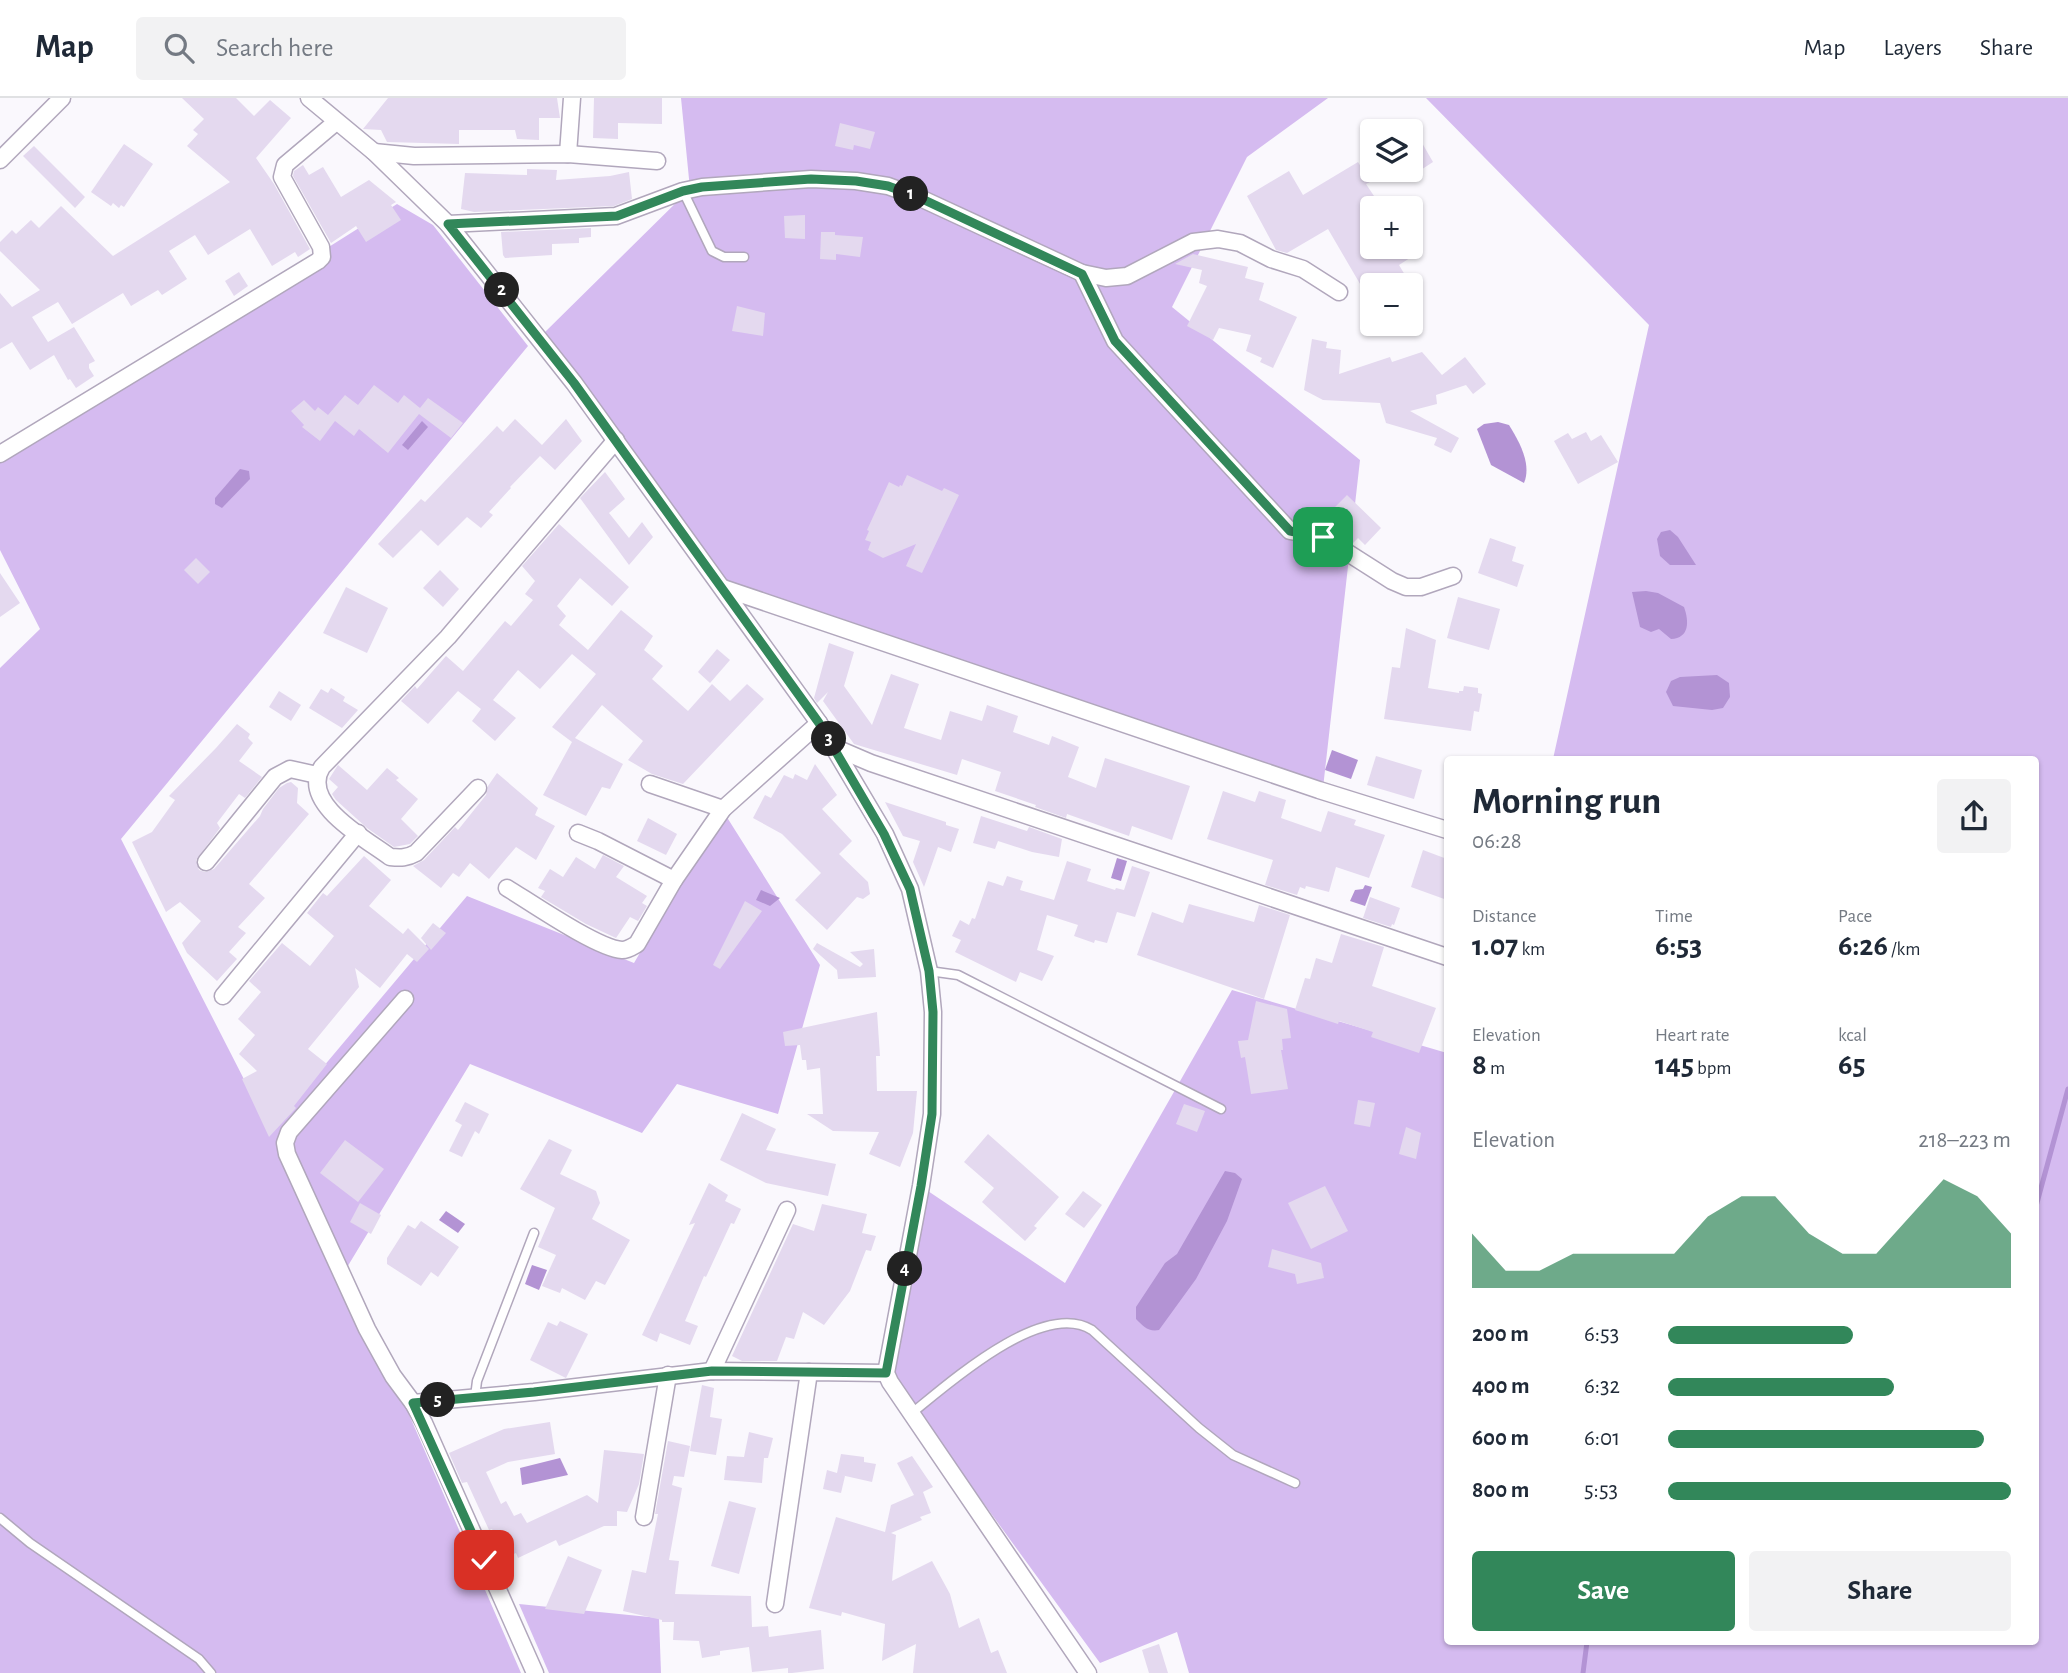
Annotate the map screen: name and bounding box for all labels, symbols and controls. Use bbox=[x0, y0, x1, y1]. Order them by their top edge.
search box bbox=[136, 17, 626, 80]
icon: search bbox=[160, 29, 198, 67]
text: Map bbox=[35, 31, 94, 64]
text: Search here bbox=[216, 35, 334, 61]
text: Map bbox=[1803, 36, 1845, 60]
text: Layers bbox=[1883, 36, 1942, 60]
text: Share bbox=[1980, 36, 2033, 60]
map controls bbox=[1360, 119, 1423, 336]
button: layers bbox=[1360, 119, 1423, 182]
pin: 1 bbox=[894, 176, 928, 212]
text: 1 bbox=[907, 184, 914, 203]
button: + bbox=[1360, 196, 1423, 259]
pin: 2 bbox=[484, 272, 520, 308]
button: − bbox=[1360, 273, 1423, 336]
text: 2 bbox=[497, 280, 506, 299]
pin bbox=[1293, 507, 1353, 567]
icon: arrive bbox=[1304, 518, 1342, 556]
pin: 3 bbox=[812, 722, 846, 756]
text: 3 bbox=[824, 729, 833, 748]
button: share bbox=[1937, 779, 2011, 853]
text: Morning run bbox=[1472, 783, 1661, 821]
text: 06:28 bbox=[1472, 830, 1522, 853]
text: Distance bbox=[1472, 907, 1536, 926]
text: Time bbox=[1655, 907, 1693, 926]
text: Pace bbox=[1838, 907, 1872, 926]
text: 1.07 bbox=[1472, 931, 1518, 961]
text: 6:53 bbox=[1655, 931, 1702, 961]
text: 6:26 bbox=[1838, 931, 1888, 961]
text: km bbox=[1518, 940, 1545, 959]
text: /km bbox=[1888, 940, 1920, 959]
text: Elevation bbox=[1472, 1026, 1541, 1045]
text: Heart rate bbox=[1655, 1026, 1730, 1045]
text: kcal bbox=[1838, 1026, 1867, 1045]
text: 8 bbox=[1472, 1050, 1487, 1080]
text: 145 bbox=[1655, 1050, 1694, 1080]
text: 65 bbox=[1838, 1050, 1865, 1080]
text: m bbox=[1487, 1059, 1505, 1078]
text: bpm bbox=[1694, 1059, 1731, 1078]
text: Elevation bbox=[1472, 1129, 1555, 1152]
text: 218–223 m bbox=[1918, 1129, 2011, 1152]
pin: 4 bbox=[888, 1252, 922, 1286]
text: 4 bbox=[900, 1259, 909, 1278]
text: 200 m bbox=[1472, 1323, 1529, 1346]
text: 6:53 bbox=[1584, 1323, 1619, 1346]
text: 400 m bbox=[1472, 1375, 1530, 1398]
text: 6:32 bbox=[1584, 1375, 1620, 1398]
pin: 5 bbox=[420, 1382, 456, 1418]
text: 5 bbox=[433, 1390, 442, 1409]
text: 600 m bbox=[1472, 1427, 1529, 1450]
text: 6:01 bbox=[1584, 1427, 1620, 1450]
text: 800 m bbox=[1472, 1479, 1529, 1502]
text: 5:53 bbox=[1584, 1479, 1618, 1502]
pin bbox=[454, 1530, 514, 1590]
icon: check bbox=[465, 1541, 503, 1579]
button: Save bbox=[1472, 1551, 1735, 1631]
button: Share bbox=[1749, 1551, 2011, 1631]

